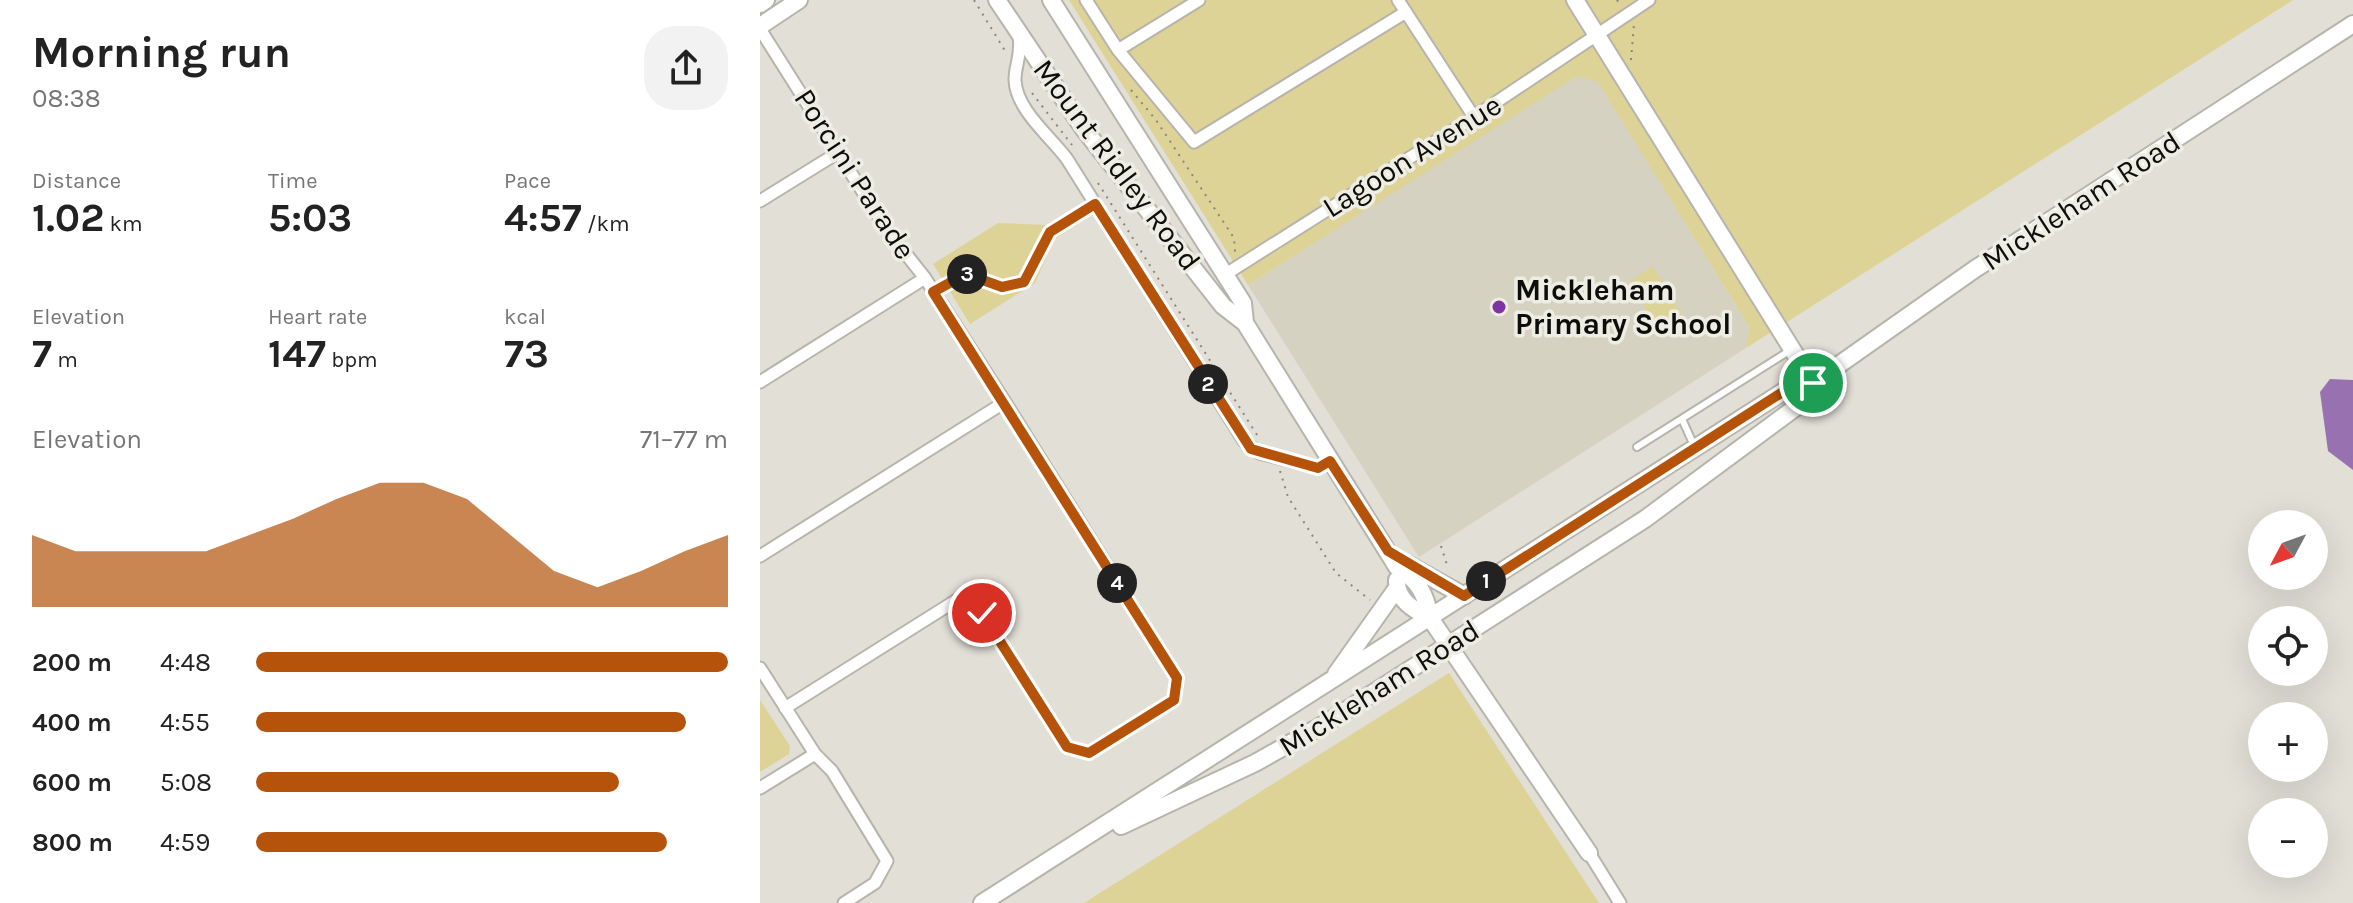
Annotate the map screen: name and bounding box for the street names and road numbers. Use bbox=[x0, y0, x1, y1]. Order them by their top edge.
street label: Mount Ridley Road bbox=[1026, 52, 1208, 278]
street label: Porcini Parade bbox=[786, 82, 924, 266]
street label: Lagoon Avenue bbox=[1316, 87, 1508, 225]
street label: Mickleham Road bbox=[1975, 123, 2187, 279]
street label: Mickleham Road bbox=[1272, 612, 1486, 764]

